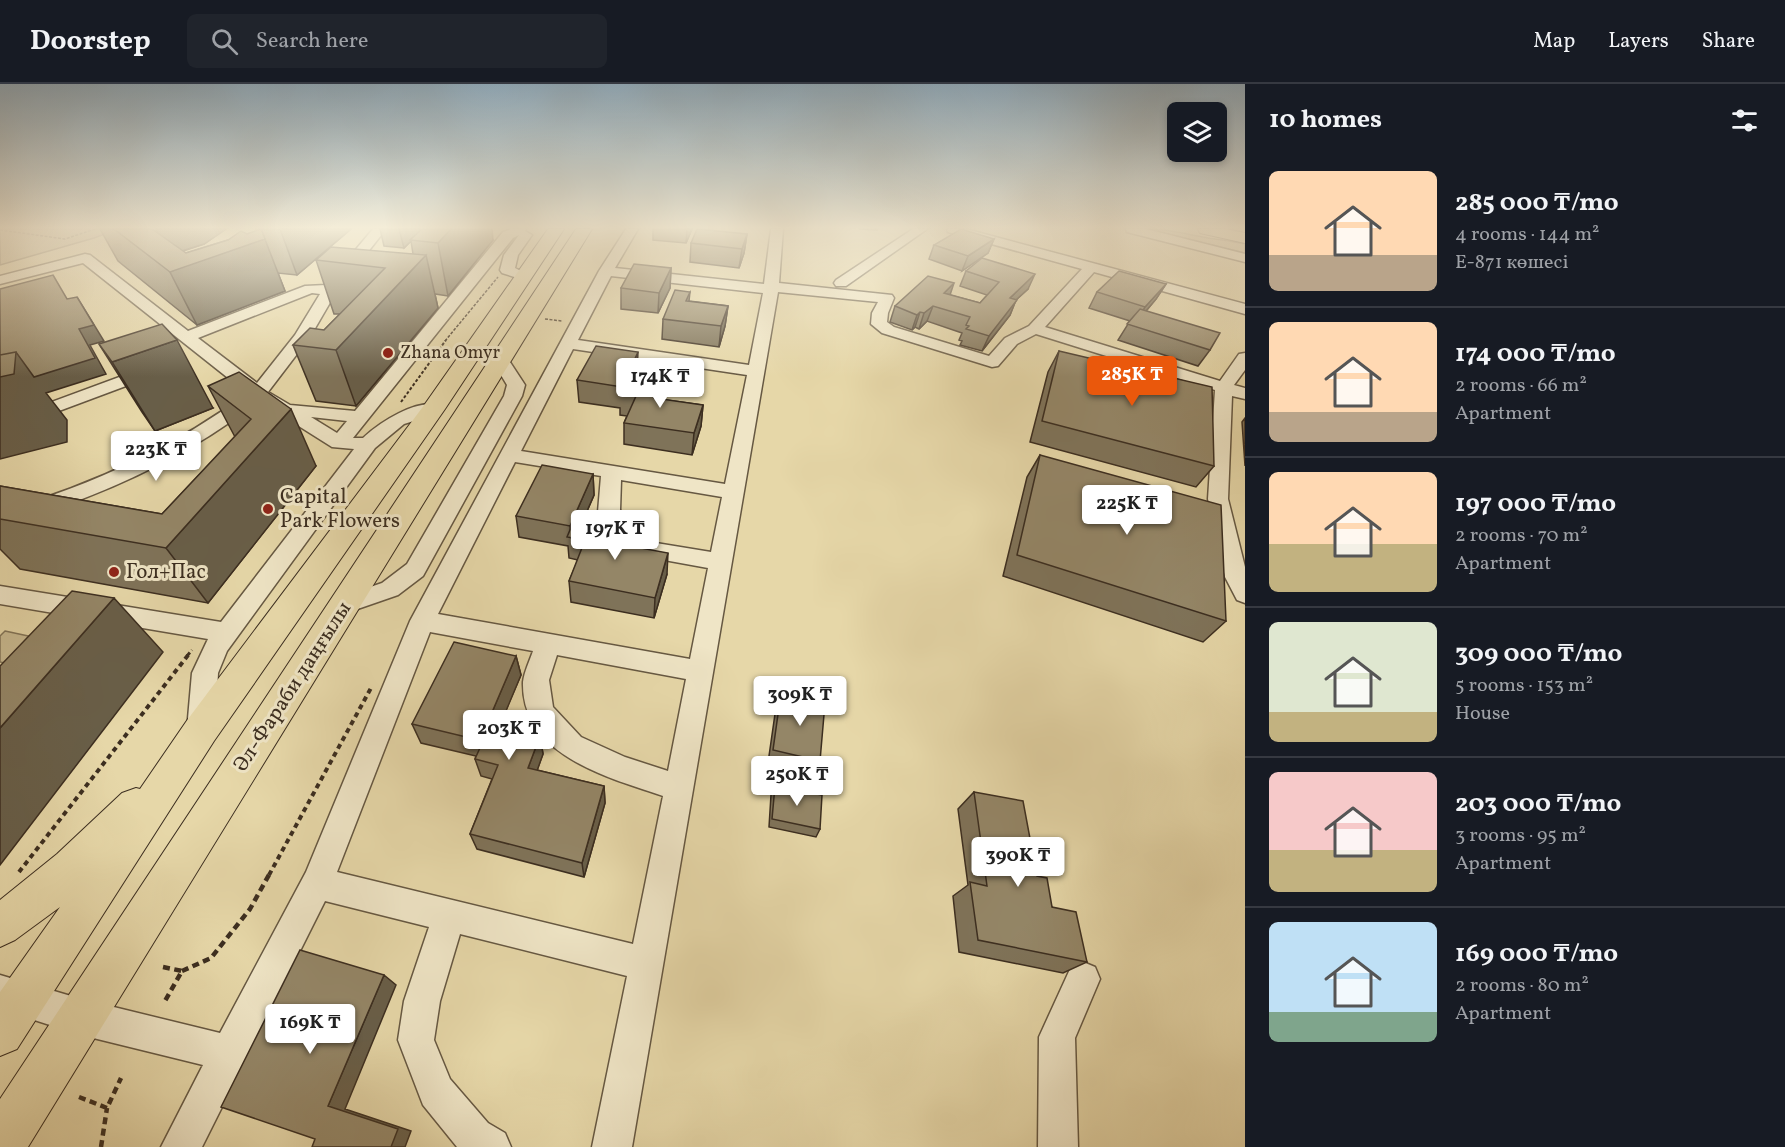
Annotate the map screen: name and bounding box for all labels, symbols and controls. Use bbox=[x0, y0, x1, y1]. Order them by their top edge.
search box bbox=[187, 14, 607, 68]
text: Doorstep bbox=[30, 22, 151, 61]
icon: search bbox=[208, 25, 241, 58]
text: Search here bbox=[256, 26, 369, 57]
text: Map bbox=[1533, 27, 1575, 56]
text: Layers bbox=[1608, 27, 1669, 56]
text: Share bbox=[1702, 27, 1755, 56]
map controls bbox=[1167, 102, 1227, 162]
button: layers bbox=[1167, 102, 1227, 162]
text: 10 homes bbox=[1269, 102, 1382, 138]
icon: filters bbox=[1728, 104, 1761, 137]
text: 285 000 ₸/mo bbox=[1455, 185, 1619, 221]
icon: home bbox=[1317, 195, 1389, 267]
text: 4 rooms · 144 m² bbox=[1455, 221, 1600, 249]
text: Е-871 көшесі bbox=[1455, 249, 1568, 277]
text: 174 000 ₸/mo bbox=[1455, 336, 1616, 372]
place label: Zhana Omyr bbox=[400, 341, 500, 366]
marker: Zhana Omyr bbox=[381, 346, 395, 360]
icon: home bbox=[1317, 346, 1389, 418]
pin: 285K ₸ bbox=[1083, 356, 1181, 407]
pin: 174K ₸ bbox=[611, 358, 709, 409]
text: 285K ₸ bbox=[1101, 361, 1163, 389]
text: 174K ₸ bbox=[630, 363, 690, 391]
text: 2 rooms · 66 m² bbox=[1455, 372, 1587, 400]
text: Apartment bbox=[1455, 400, 1551, 428]
pin: 223K ₸ bbox=[107, 431, 205, 482]
text: 223K ₸ bbox=[125, 436, 187, 464]
place label: Capital Park Flowers bbox=[280, 483, 400, 536]
pin: 225K ₸ bbox=[1078, 485, 1176, 536]
text: 197 000 ₸/mo bbox=[1455, 486, 1616, 522]
text: 225K ₸ bbox=[1096, 490, 1158, 518]
icon: home bbox=[1317, 496, 1389, 568]
marker: Capital Park Flowers bbox=[261, 502, 275, 516]
pin: 197K ₸ bbox=[566, 510, 664, 561]
text: 197K ₸ bbox=[585, 515, 645, 543]
text: 2 rooms · 70 m² bbox=[1455, 522, 1588, 550]
text: Apartment bbox=[1455, 550, 1551, 578]
place label: Гол+Пас bbox=[126, 558, 206, 587]
marker: Гол+Пас bbox=[107, 565, 121, 579]
street label: Әл-Фараби даңғылы bbox=[227, 596, 359, 778]
text: 309 000 ₸/mo bbox=[1455, 636, 1622, 672]
icon: home bbox=[1317, 646, 1389, 718]
text: 5 rooms · 153 m² bbox=[1455, 672, 1593, 700]
pin: 309K ₸ bbox=[751, 676, 849, 727]
text: 309K ₸ bbox=[768, 681, 832, 709]
text: House bbox=[1455, 700, 1510, 728]
pin: 203K ₸ bbox=[460, 710, 558, 761]
text: 203K ₸ bbox=[477, 715, 541, 743]
pin: 250K ₸ bbox=[748, 756, 846, 807]
text: 250K ₸ bbox=[765, 761, 829, 789]
text: 203 000 ₸/mo bbox=[1455, 786, 1621, 822]
icon: home bbox=[1317, 796, 1389, 868]
text: 3 rooms · 95 m² bbox=[1455, 822, 1586, 850]
pin: 390K ₸ bbox=[969, 837, 1067, 888]
text: 390K ₸ bbox=[985, 842, 1051, 870]
text: Apartment bbox=[1455, 850, 1551, 878]
text: 169 000 ₸/mo bbox=[1455, 936, 1618, 972]
icon: home bbox=[1317, 946, 1389, 1018]
text: 2 rooms · 80 m² bbox=[1455, 972, 1589, 1000]
text: Apartment bbox=[1455, 1000, 1551, 1028]
pin: 169K ₸ bbox=[261, 1004, 359, 1055]
text: 169K ₸ bbox=[279, 1009, 341, 1037]

